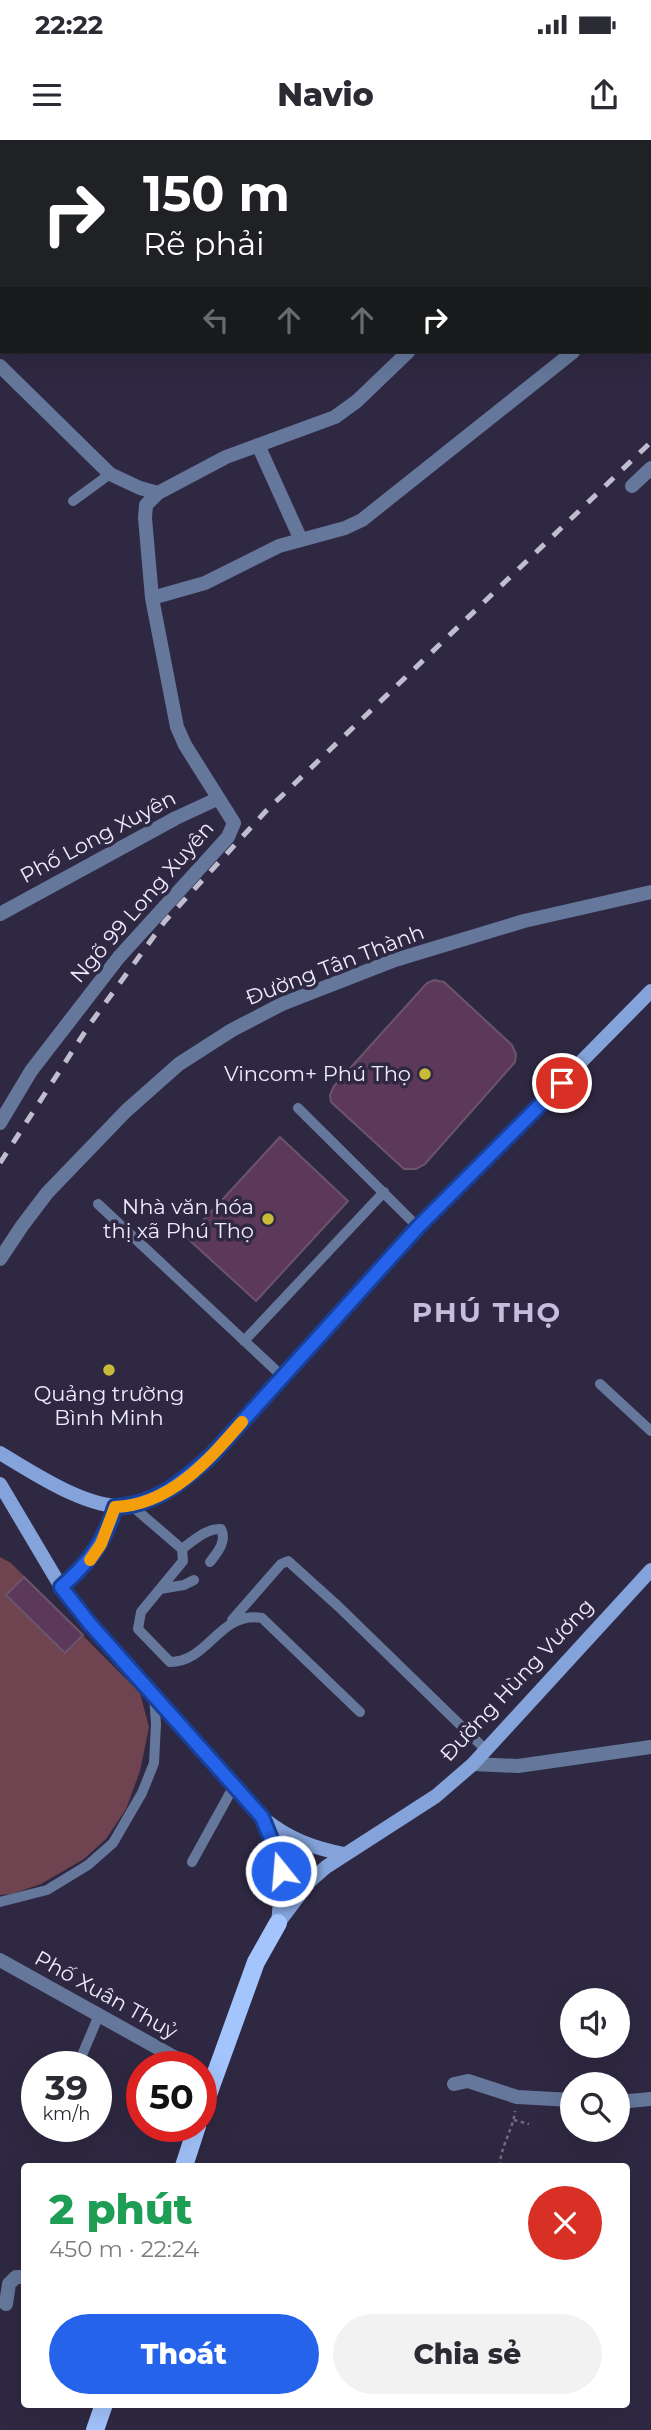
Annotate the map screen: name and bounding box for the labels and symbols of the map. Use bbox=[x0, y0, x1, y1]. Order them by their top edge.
street label: Phố Long Xuyên bbox=[16, 785, 180, 888]
street label: Ngõ 99 Long Xuyên bbox=[65, 816, 219, 988]
street label: Đường Tân Thành bbox=[242, 919, 428, 1010]
pin bbox=[532, 1053, 592, 1113]
place label: Vincom+ Phú Thọ bbox=[224, 1061, 411, 1086]
marker: Vincom+ Phú Thọ bbox=[417, 1066, 433, 1082]
place label: Nhà văn hóa thị xã Phú Thọ bbox=[103, 1194, 254, 1243]
marker: Nhà văn hóa thị xã Phú Thọ bbox=[260, 1211, 276, 1227]
district label: PHÚ THỌ bbox=[412, 1295, 562, 1329]
marker: Quảng trường Bình Minh bbox=[101, 1362, 117, 1378]
place label: Quảng trường Bình Minh bbox=[34, 1381, 184, 1430]
street label: Đường Hùng Vương bbox=[435, 1593, 599, 1766]
position arrow bbox=[244, 1834, 318, 1908]
street label: Phố Xuân Thuỷ bbox=[31, 1945, 182, 2044]
speed limit sign: 50 bbox=[126, 2051, 217, 2142]

